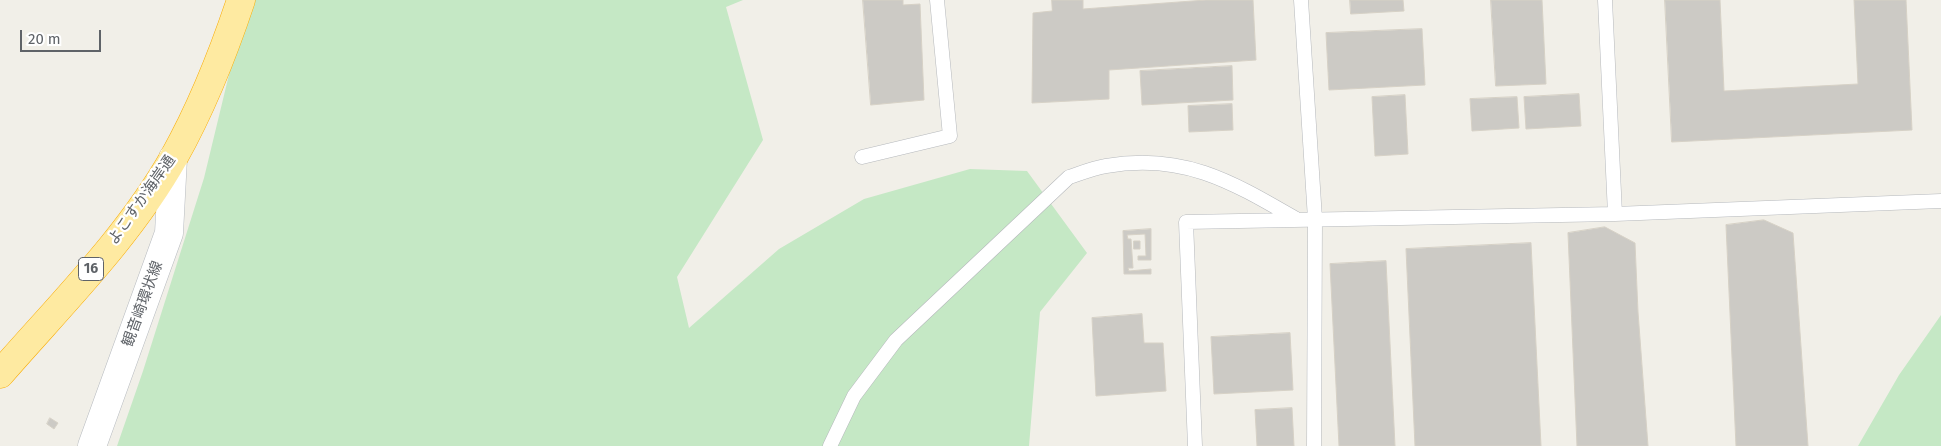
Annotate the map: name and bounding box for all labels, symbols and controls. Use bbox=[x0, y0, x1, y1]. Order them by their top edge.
scale bar bbox=[22, 20, 104, 52]
text: 20 m bbox=[28, 30, 61, 48]
street label: よこすか海岸通 bbox=[105, 152, 179, 248]
road number: 16 bbox=[78, 258, 104, 280]
street label: 観音崎環状線 bbox=[119, 259, 167, 349]

